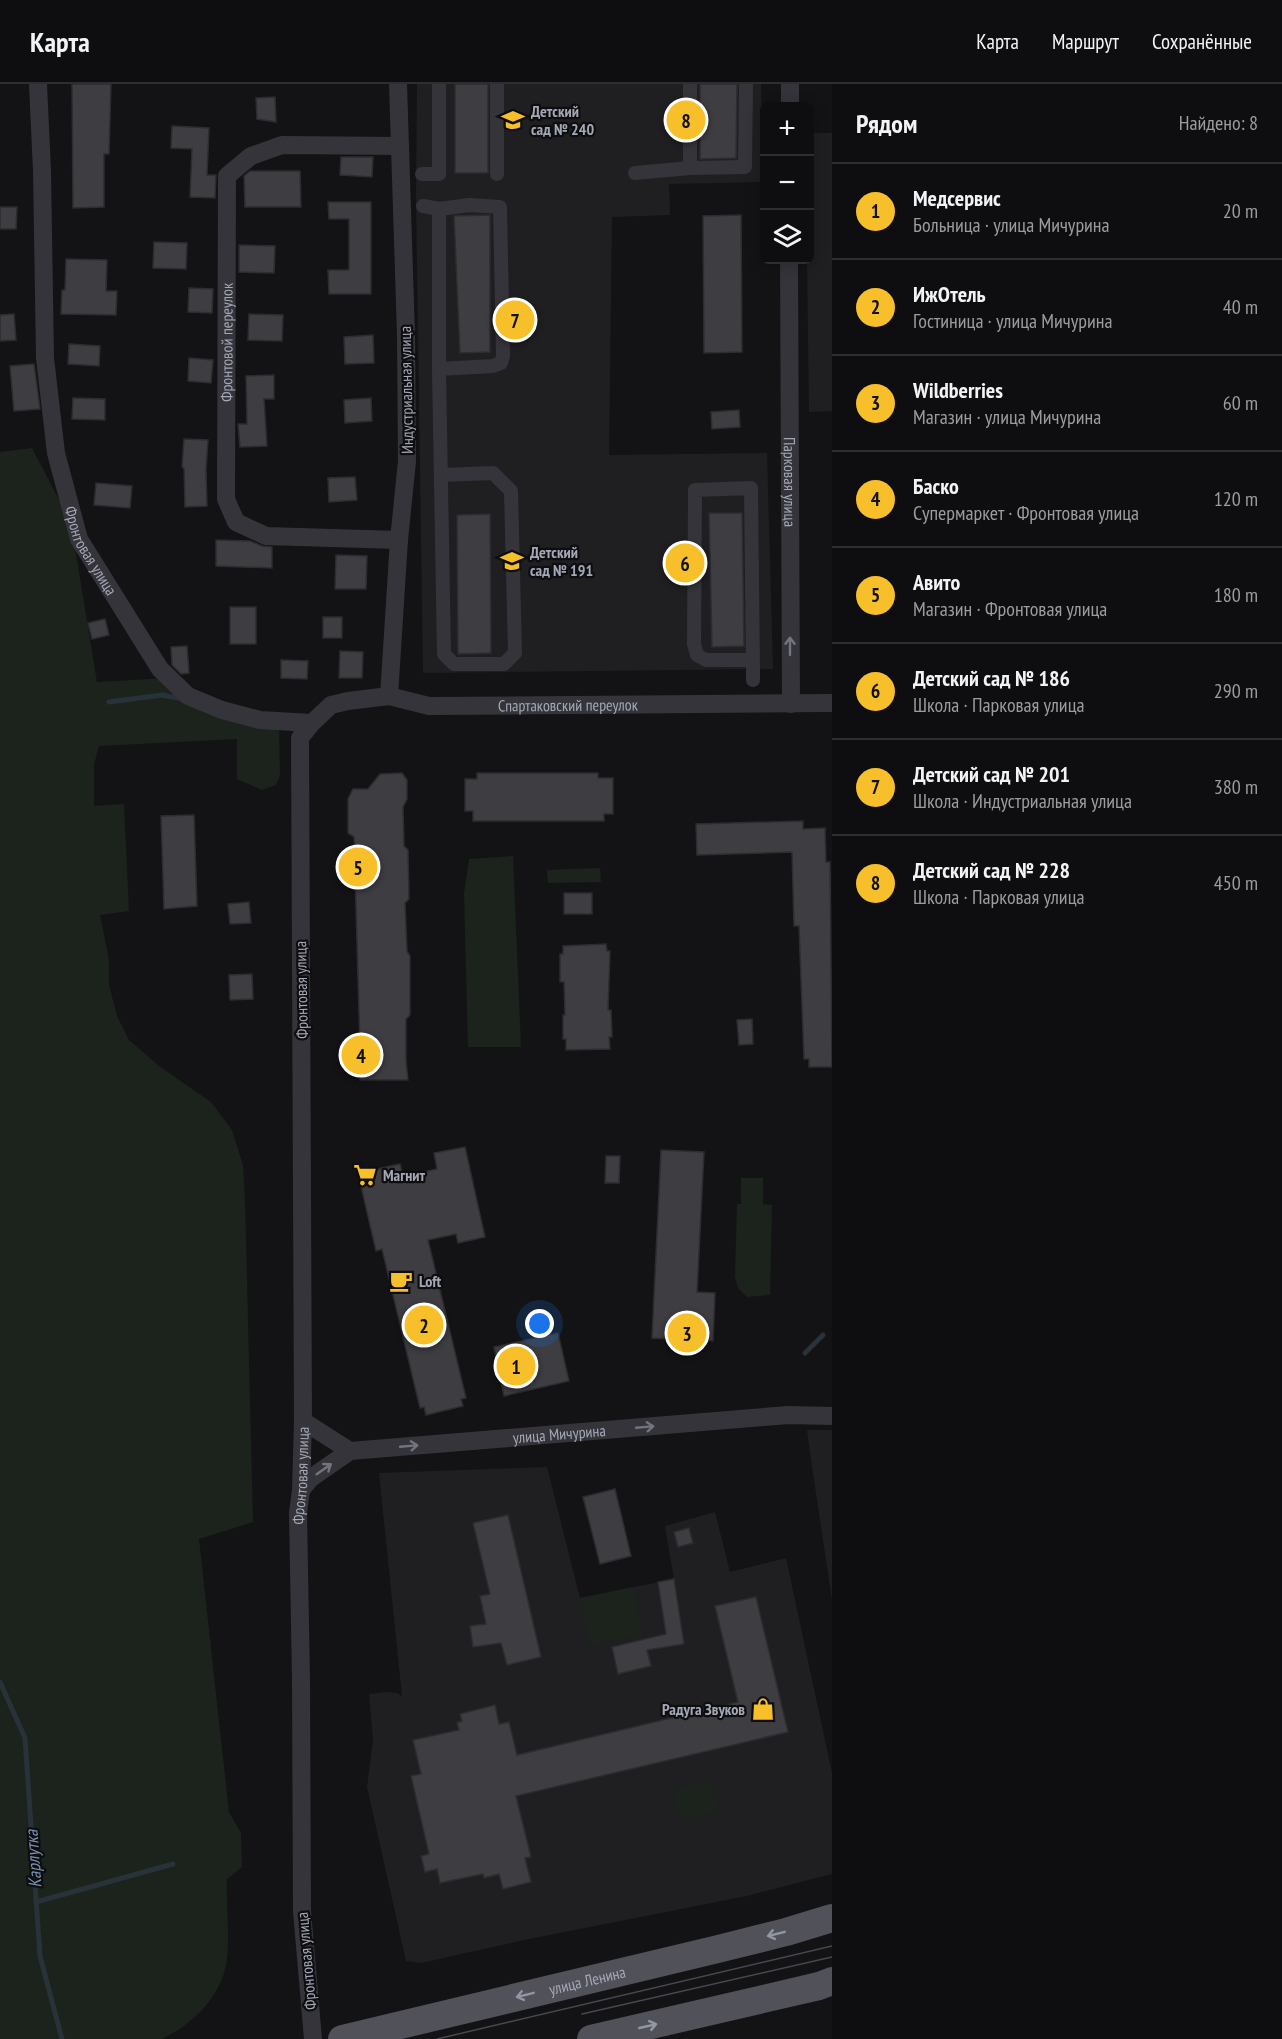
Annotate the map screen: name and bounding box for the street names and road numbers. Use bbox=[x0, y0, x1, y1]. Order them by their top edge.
street label: Фронтовой переулок bbox=[216, 282, 237, 402]
street label: Индустриальная улица bbox=[395, 326, 417, 454]
street label: Парковая улица bbox=[780, 437, 800, 527]
street label: Фронтовая улица bbox=[61, 504, 121, 599]
street label: Спартаковский переулок bbox=[498, 694, 639, 715]
street label: Фронтовая улица bbox=[290, 941, 312, 1039]
street label: улица Мичурина bbox=[512, 1420, 607, 1448]
street label: Фронтовая улица bbox=[288, 1426, 313, 1525]
street label: Фронтовая улица bbox=[292, 1911, 320, 2011]
street label: улица Ленина bbox=[547, 1962, 627, 1999]

